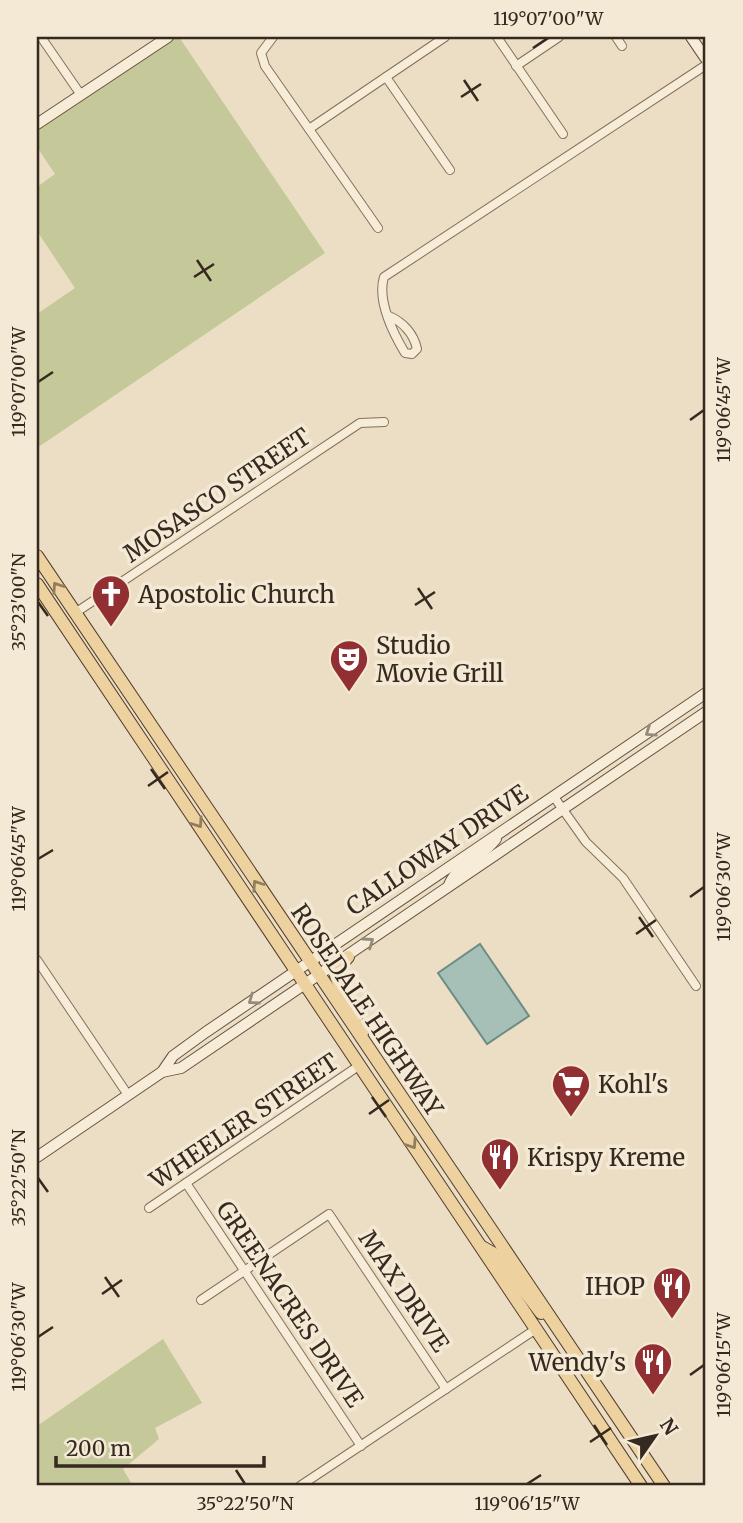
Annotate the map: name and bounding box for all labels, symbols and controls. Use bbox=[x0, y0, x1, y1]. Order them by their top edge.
text: 119°07'00"W bbox=[493, 7, 604, 30]
text: 119°07'00"W bbox=[7, 326, 30, 437]
text: 119°06'45"W bbox=[712, 356, 735, 463]
street label: MOSASCO STREET bbox=[118, 421, 317, 569]
text: 35°23'00"N bbox=[7, 553, 30, 651]
church icon: Apostolic Church bbox=[90, 573, 132, 628]
place label: Apostolic Church bbox=[137, 579, 335, 610]
one-way arrow bbox=[52, 581, 65, 594]
place label: Studio Movie Grill bbox=[376, 630, 504, 689]
theatre icon: Studio Movie Grill bbox=[328, 638, 370, 693]
one-way arrow bbox=[645, 723, 658, 736]
street label: CALLOWAY DRIVE bbox=[340, 777, 535, 922]
text: 119°06'45"W bbox=[7, 805, 30, 912]
one-way arrow bbox=[190, 816, 203, 829]
text: 119°06'30"W bbox=[712, 831, 735, 942]
one-way arrow bbox=[252, 879, 265, 892]
street label: ROSEDALE HIGHWAY bbox=[284, 898, 450, 1123]
one-way arrow bbox=[361, 938, 374, 950]
one-way arrow bbox=[248, 992, 261, 1004]
street label: WHEELER STREET bbox=[143, 1046, 344, 1196]
supermarket icon: Kohl's bbox=[550, 1063, 592, 1118]
place label: Kohl's bbox=[598, 1069, 668, 1100]
text: 35°22'50"N bbox=[7, 1129, 30, 1227]
one-way arrow bbox=[404, 1136, 417, 1149]
restaurant icon: Krispy Kreme bbox=[479, 1136, 521, 1191]
place label: Krispy Kreme bbox=[527, 1142, 685, 1173]
street label: GREENACRES DRIVE bbox=[209, 1195, 371, 1414]
street label: MAX DRIVE bbox=[352, 1224, 456, 1358]
restaurant icon: IHOP bbox=[651, 1265, 693, 1320]
place label: IHOP bbox=[585, 1271, 645, 1302]
text: 119°06'30"W bbox=[7, 1281, 30, 1392]
text: 119°06'15"W bbox=[712, 1311, 735, 1417]
restaurant icon: Wendy's bbox=[632, 1341, 674, 1396]
place label: Wendy's bbox=[528, 1347, 626, 1378]
north arrow bbox=[620, 1400, 690, 1470]
text: N bbox=[655, 1414, 683, 1439]
scale bar bbox=[56, 1425, 264, 1469]
text: 200 m bbox=[66, 1435, 131, 1462]
text: 35°22'50"N bbox=[196, 1492, 294, 1515]
text: 119°06'15"W bbox=[475, 1492, 581, 1515]

